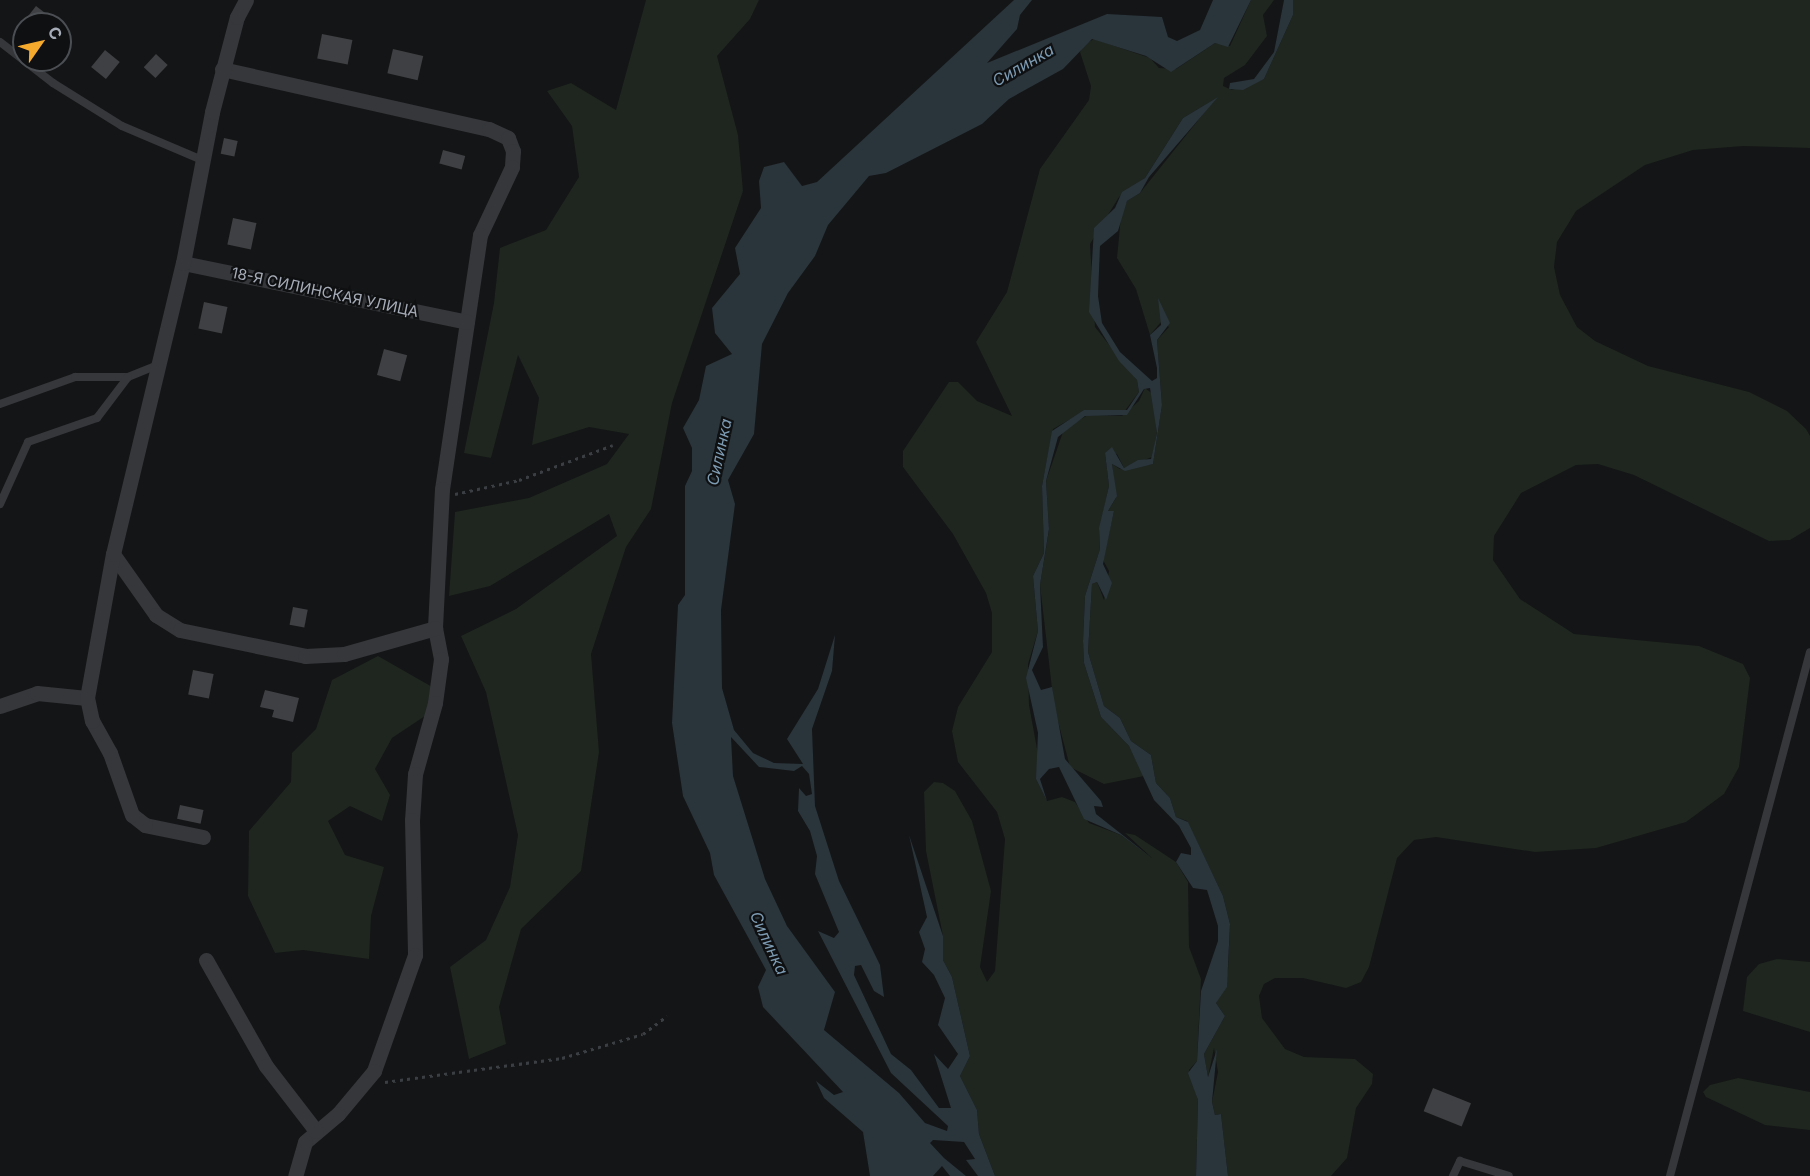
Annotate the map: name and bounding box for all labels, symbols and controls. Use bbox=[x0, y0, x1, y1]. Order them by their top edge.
north arrow bbox=[12, 12, 72, 72]
text: С bbox=[44, 23, 67, 44]
water label: Силинка bbox=[989, 40, 1057, 90]
street label: 18-Я СИЛИНСКАЯ УЛИЦА bbox=[230, 263, 420, 321]
water label: Силинка bbox=[703, 417, 735, 487]
water label: Силинка bbox=[746, 908, 792, 978]

